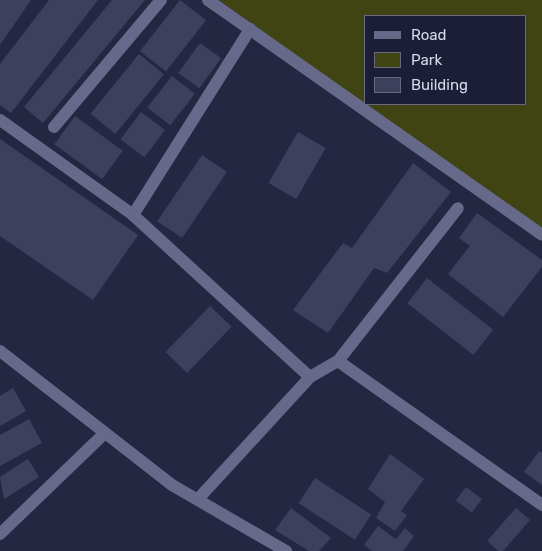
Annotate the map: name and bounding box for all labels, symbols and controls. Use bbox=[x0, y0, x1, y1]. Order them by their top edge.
legend bbox=[364, 15, 527, 105]
text: Road bbox=[411, 26, 447, 44]
text: Park bbox=[411, 51, 442, 69]
text: Building bbox=[411, 76, 468, 94]

